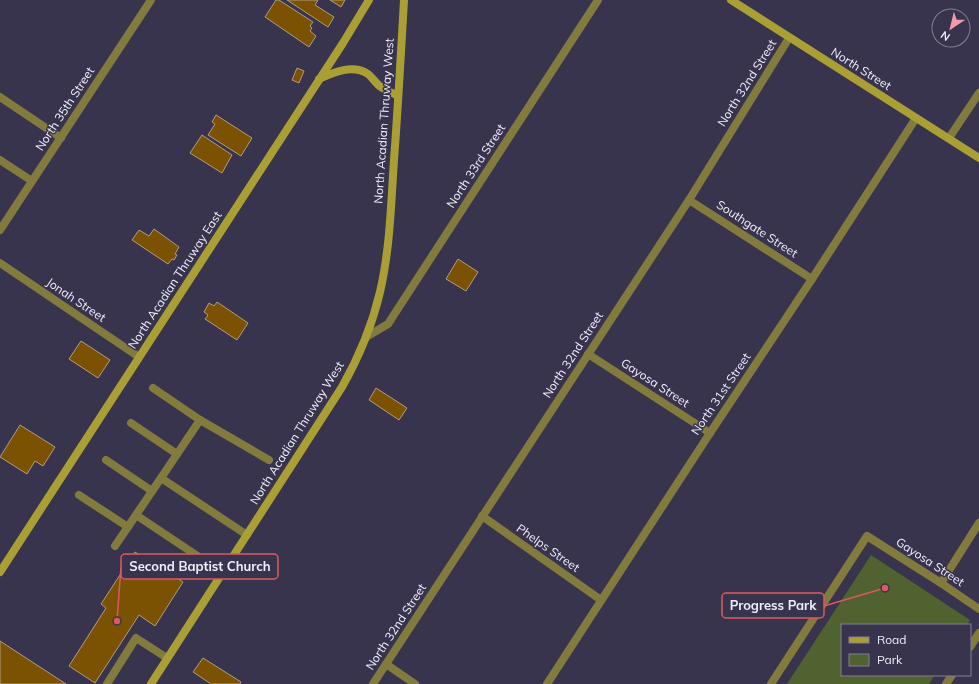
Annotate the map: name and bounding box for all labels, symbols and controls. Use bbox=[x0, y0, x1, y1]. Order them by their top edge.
north arrow bbox=[931, 8, 971, 48]
text: N bbox=[938, 28, 953, 44]
street label: North 32nd Street bbox=[714, 36, 779, 129]
street label: North Acadian Thruway West bbox=[370, 38, 397, 204]
street label: North Street bbox=[828, 44, 894, 93]
street label: North 35th Street bbox=[32, 64, 97, 153]
street label: North 33rd Street bbox=[443, 121, 508, 211]
street label: Southgate Street bbox=[714, 197, 801, 260]
street label: North Acadian Thruway East bbox=[124, 208, 225, 351]
street label: Jonah Street bbox=[44, 274, 109, 325]
street label: North 32nd Street bbox=[539, 309, 606, 401]
street label: North 31st Street bbox=[688, 350, 754, 438]
street label: Gayosa Street bbox=[618, 355, 692, 410]
street label: North Acadian Thruway West bbox=[246, 358, 347, 507]
street label: Phelps Street bbox=[514, 520, 583, 575]
street label: Gayosa Street bbox=[893, 534, 967, 589]
callout: Second Baptist Church bbox=[121, 554, 278, 579]
text: Second Baptist Church bbox=[129, 558, 271, 574]
street label: North 32nd Street bbox=[362, 581, 429, 673]
callout: Progress Park bbox=[722, 593, 824, 618]
text: Progress Park bbox=[730, 597, 817, 613]
legend bbox=[841, 624, 971, 676]
text: Road bbox=[877, 632, 906, 647]
text: Park bbox=[877, 652, 903, 667]

